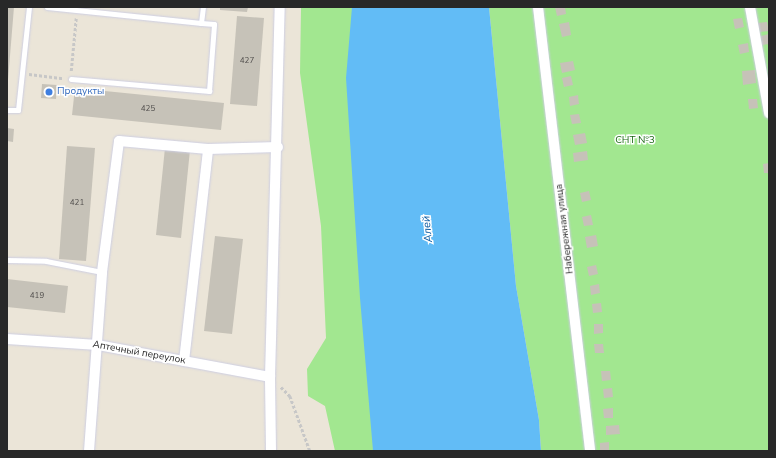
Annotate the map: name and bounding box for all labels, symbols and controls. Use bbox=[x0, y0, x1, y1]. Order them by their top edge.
house number: 427 bbox=[240, 56, 254, 66]
place label: Продукты bbox=[57, 86, 104, 98]
marker: Продукты bbox=[44, 87, 54, 97]
house number: 425 bbox=[141, 104, 155, 114]
park label: СНТ №3 bbox=[615, 135, 655, 147]
street label: Набережная улица bbox=[554, 183, 576, 275]
house number: 421 bbox=[70, 198, 84, 208]
water label: Алей bbox=[420, 215, 436, 243]
house number: 419 bbox=[30, 291, 44, 301]
street label: Аптечный переулок bbox=[92, 339, 186, 367]

